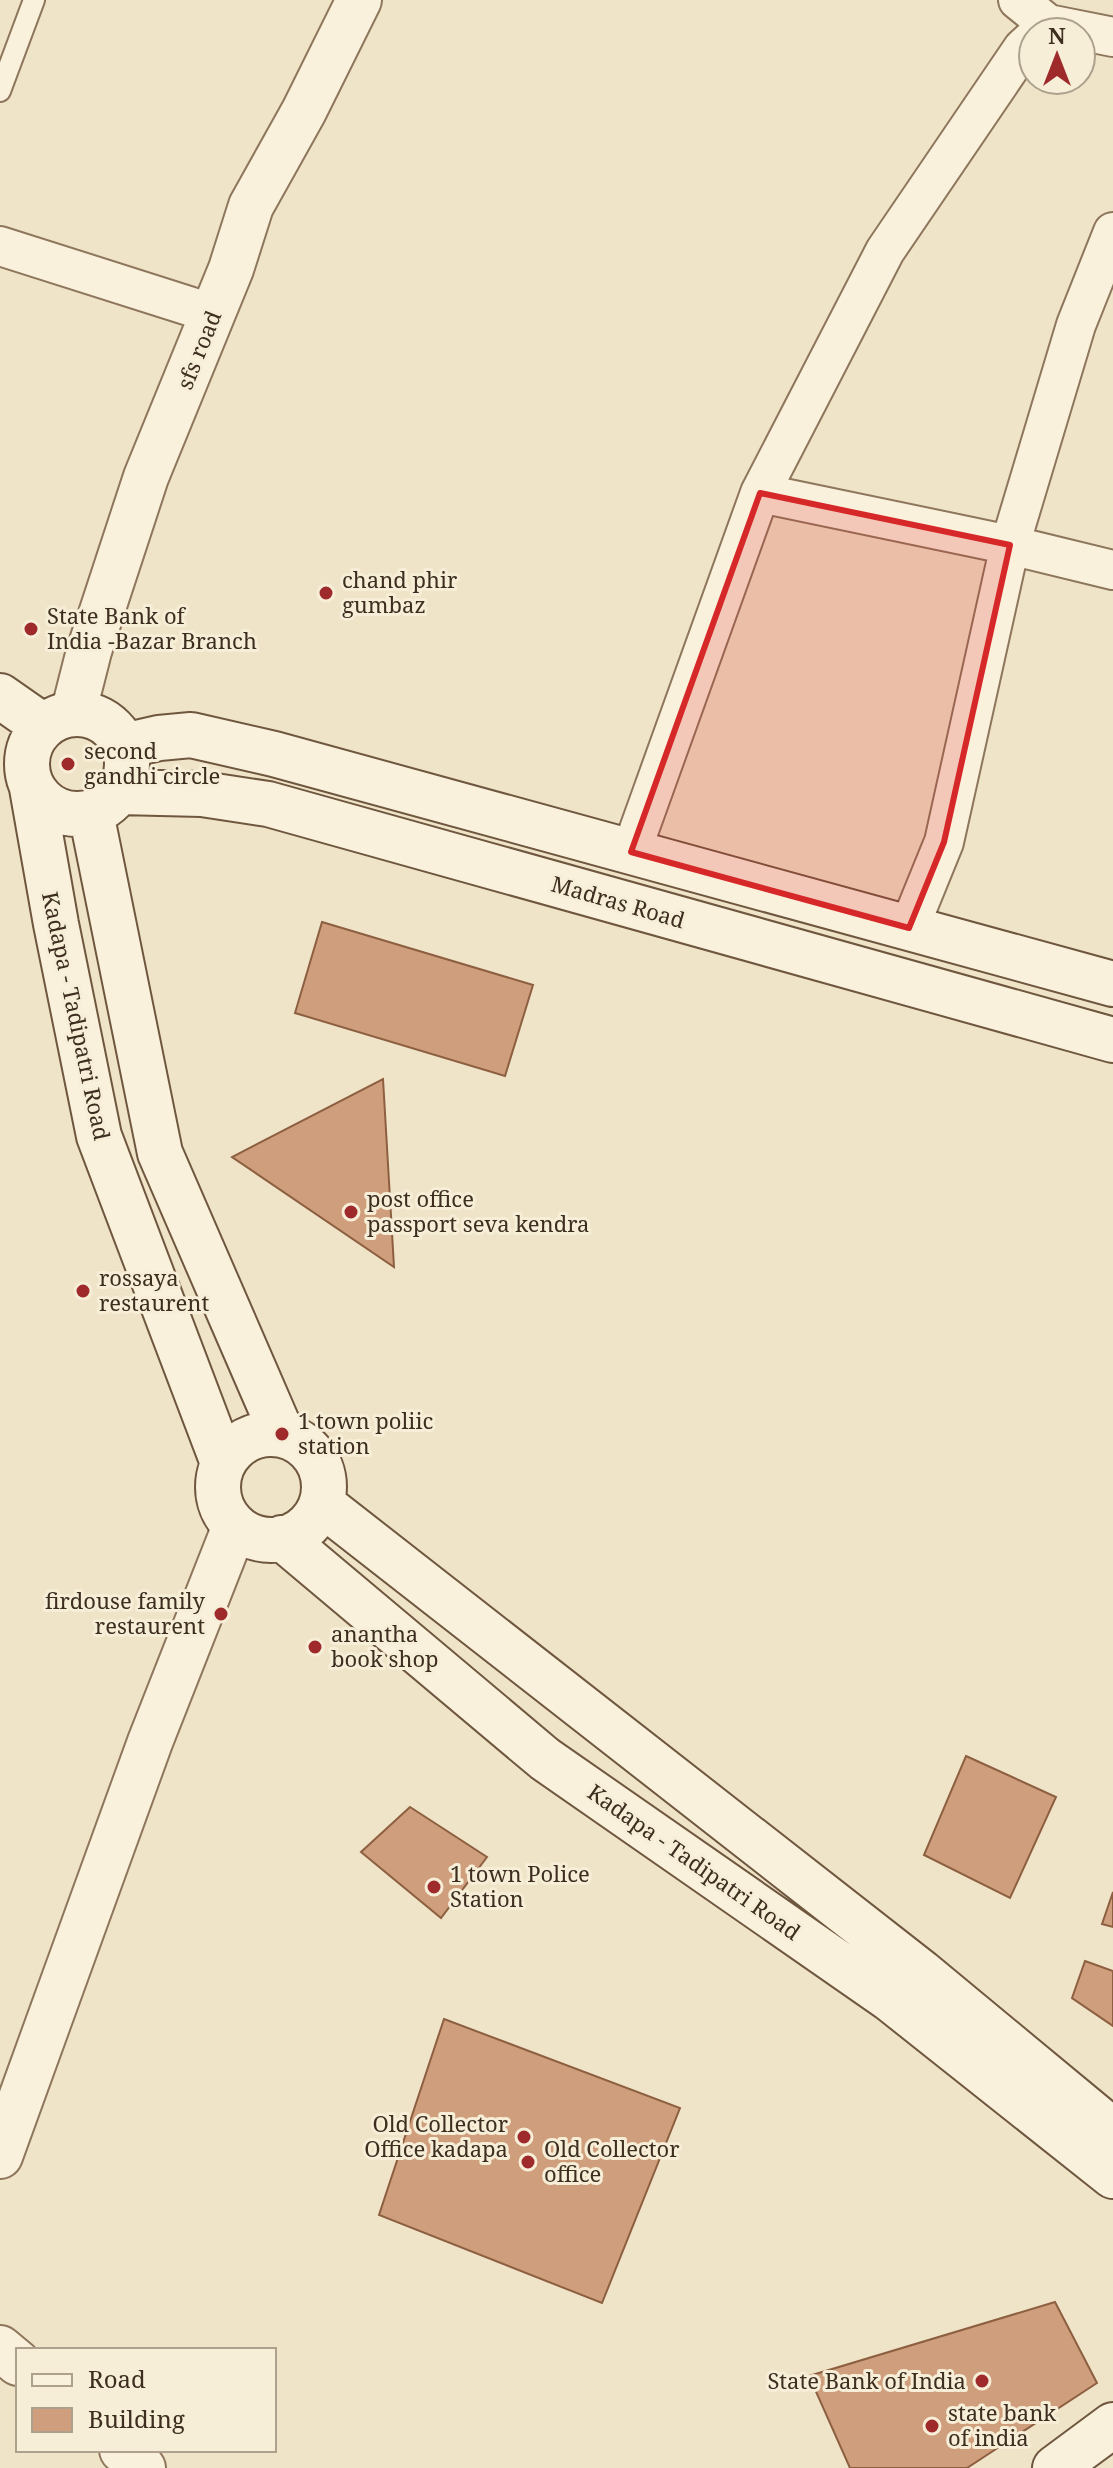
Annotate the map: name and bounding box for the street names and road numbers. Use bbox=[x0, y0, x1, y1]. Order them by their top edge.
street label: sfs road bbox=[169, 305, 228, 394]
street label: Madras Road bbox=[548, 868, 689, 935]
street label: Kadapa - Tadipatri Road bbox=[36, 889, 118, 1143]
street label: Kadapa - Tadipatri Road bbox=[582, 1776, 807, 1946]

